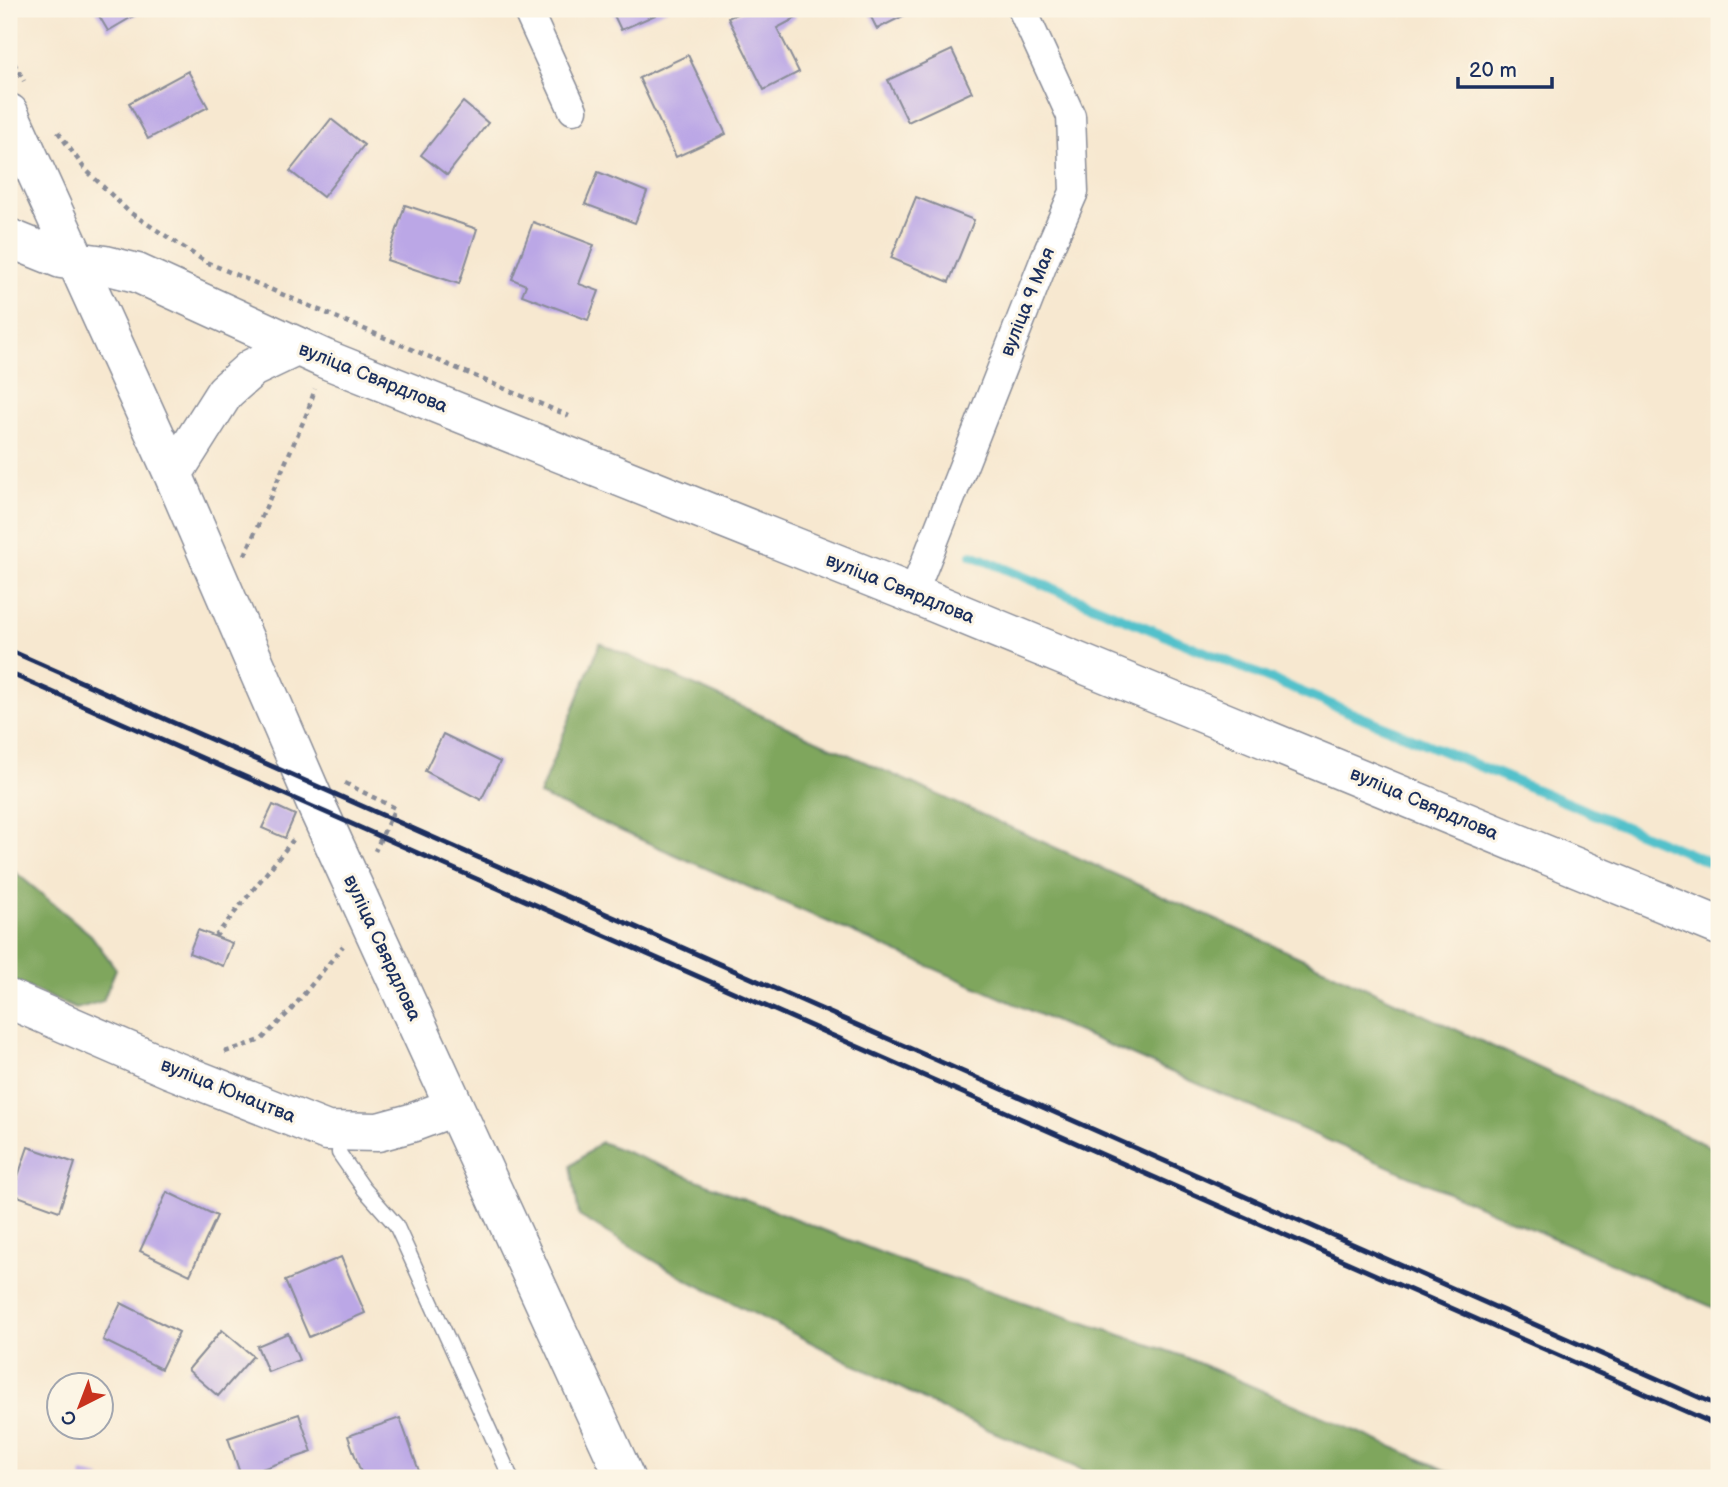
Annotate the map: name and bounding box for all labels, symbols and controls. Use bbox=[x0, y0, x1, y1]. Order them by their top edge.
scale bar bbox=[1458, 46, 1553, 90]
text: 20 m bbox=[1469, 58, 1517, 83]
street label: вуліца 9 Мая bbox=[996, 244, 1060, 360]
street label: вуліца Свярдлова bbox=[295, 338, 451, 418]
street label: вуліца Свярдлова bbox=[822, 549, 978, 629]
street label: вуліца Свярдлова bbox=[1346, 762, 1502, 846]
street label: вуліца Свярдлова bbox=[338, 871, 426, 1025]
street label: вуліца Юнацтва bbox=[157, 1053, 299, 1129]
north arrow bbox=[46, 1372, 116, 1442]
text: С bbox=[57, 1405, 82, 1430]

